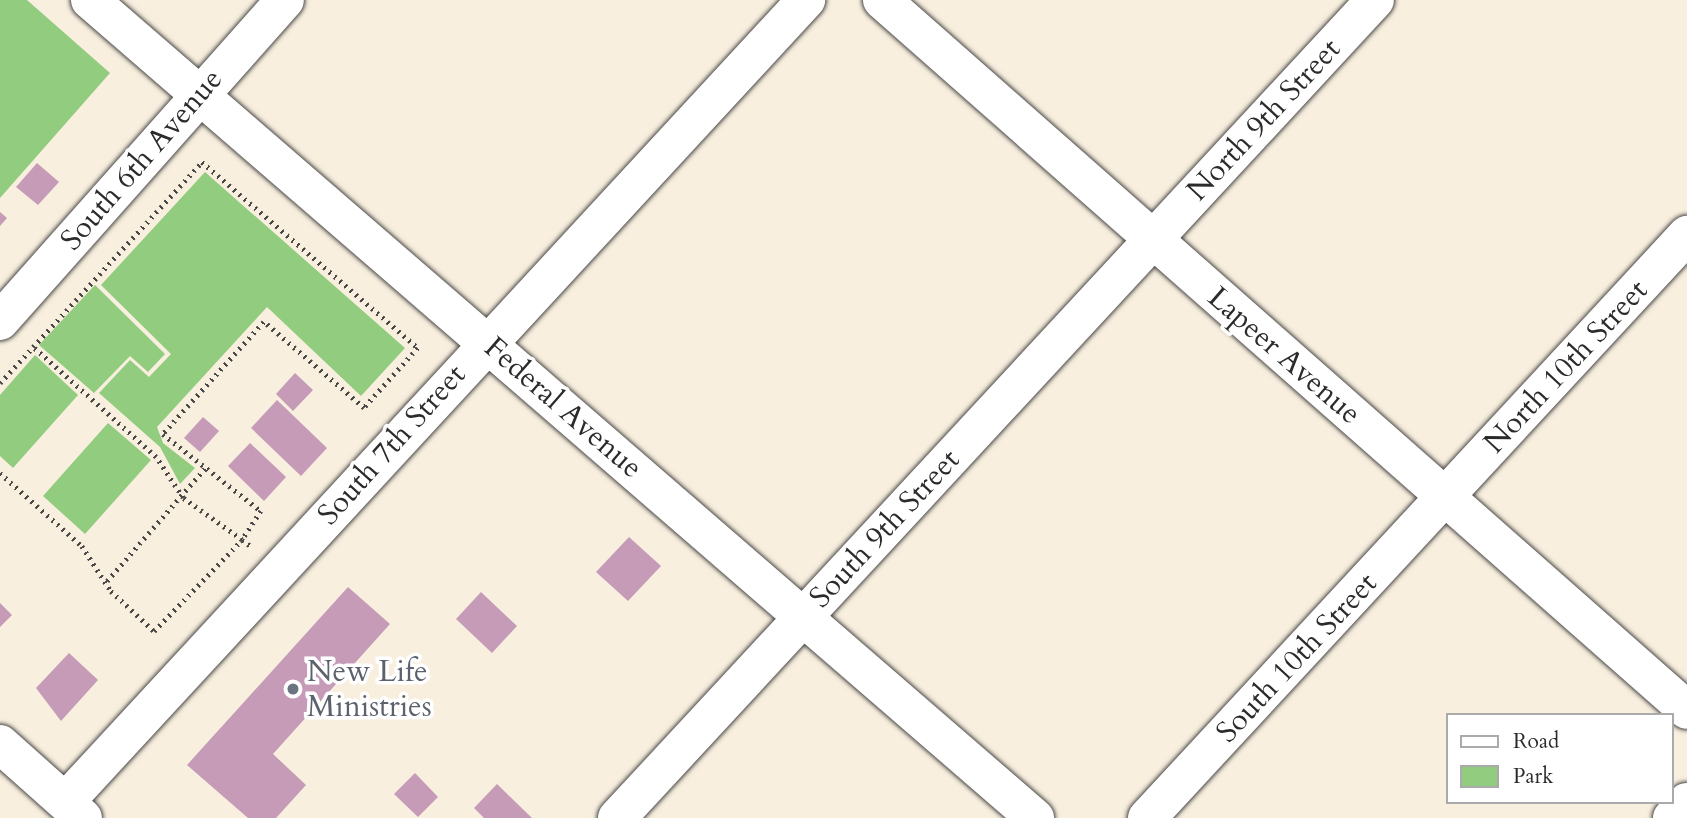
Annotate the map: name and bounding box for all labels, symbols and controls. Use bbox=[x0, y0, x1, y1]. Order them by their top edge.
street label: North 9th Street bbox=[1180, 32, 1348, 208]
street label: South 6th Avenue bbox=[54, 62, 230, 258]
street label: North 10th Street bbox=[1477, 273, 1655, 461]
street label: Lapeer Avenue bbox=[1200, 280, 1368, 432]
street label: Federal Avenue bbox=[477, 330, 649, 486]
street label: South 7th Street bbox=[311, 357, 473, 533]
street label: South 9th Street bbox=[803, 442, 967, 616]
street label: South 10th Street bbox=[1209, 566, 1385, 750]
place label: New Life Ministries bbox=[307, 654, 432, 724]
marker: New Life Ministries bbox=[285, 681, 301, 697]
legend bbox=[1446, 713, 1673, 804]
text: Road bbox=[1513, 727, 1559, 756]
text: Park bbox=[1513, 762, 1553, 791]

